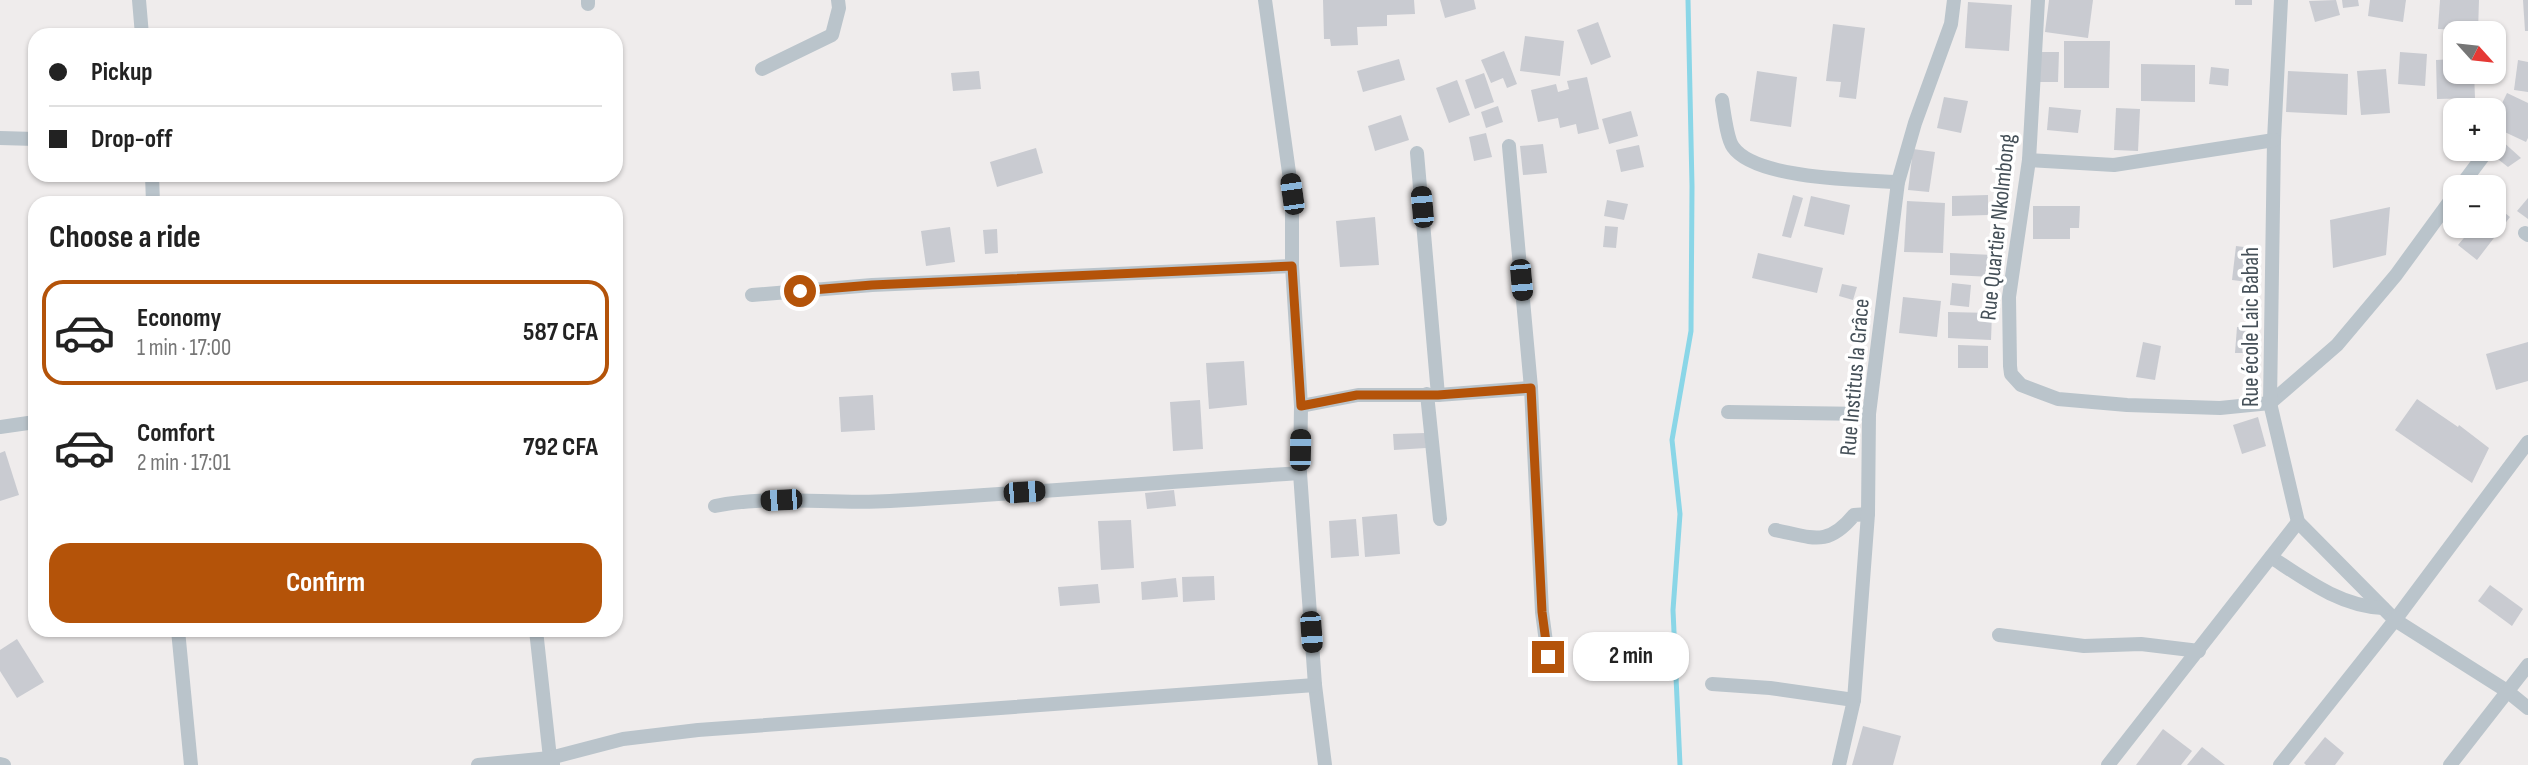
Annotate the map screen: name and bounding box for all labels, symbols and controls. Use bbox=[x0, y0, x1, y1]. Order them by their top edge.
north arrow bbox=[2443, 21, 2506, 84]
map controls bbox=[2443, 21, 2506, 238]
text: Pickup bbox=[91, 57, 153, 88]
button: + bbox=[2443, 98, 2506, 161]
text: Drop-off bbox=[91, 124, 172, 155]
street label: Rue Quartier Nkolmbong bbox=[1974, 132, 2022, 322]
car bbox=[1279, 172, 1306, 216]
button: − bbox=[2443, 175, 2506, 238]
car bbox=[1410, 185, 1435, 229]
text: Choose a ride bbox=[49, 218, 201, 257]
street label: Rue école Laic Babah bbox=[2237, 247, 2265, 407]
car bbox=[1509, 258, 1534, 302]
route start bbox=[784, 275, 816, 307]
street label: Rue Institus la Grâce bbox=[1834, 297, 1876, 457]
icon: car bbox=[53, 301, 116, 364]
text: Economy bbox=[137, 303, 221, 334]
text: 587 CFA bbox=[523, 317, 598, 348]
text: 1 min · 17:00 bbox=[137, 334, 231, 362]
icon: car bbox=[53, 416, 116, 479]
text: Comfort bbox=[137, 418, 215, 449]
car bbox=[1290, 429, 1311, 471]
text: 792 CFA bbox=[523, 432, 598, 463]
text: 2 min · 17:01 bbox=[137, 449, 231, 477]
car bbox=[1003, 480, 1046, 504]
car bbox=[760, 488, 803, 512]
button: Confirm bbox=[49, 543, 602, 623]
car bbox=[1300, 610, 1323, 654]
callout: 2 min bbox=[1572, 632, 1688, 682]
route end bbox=[1532, 641, 1564, 673]
text: 2 min bbox=[1609, 642, 1653, 670]

